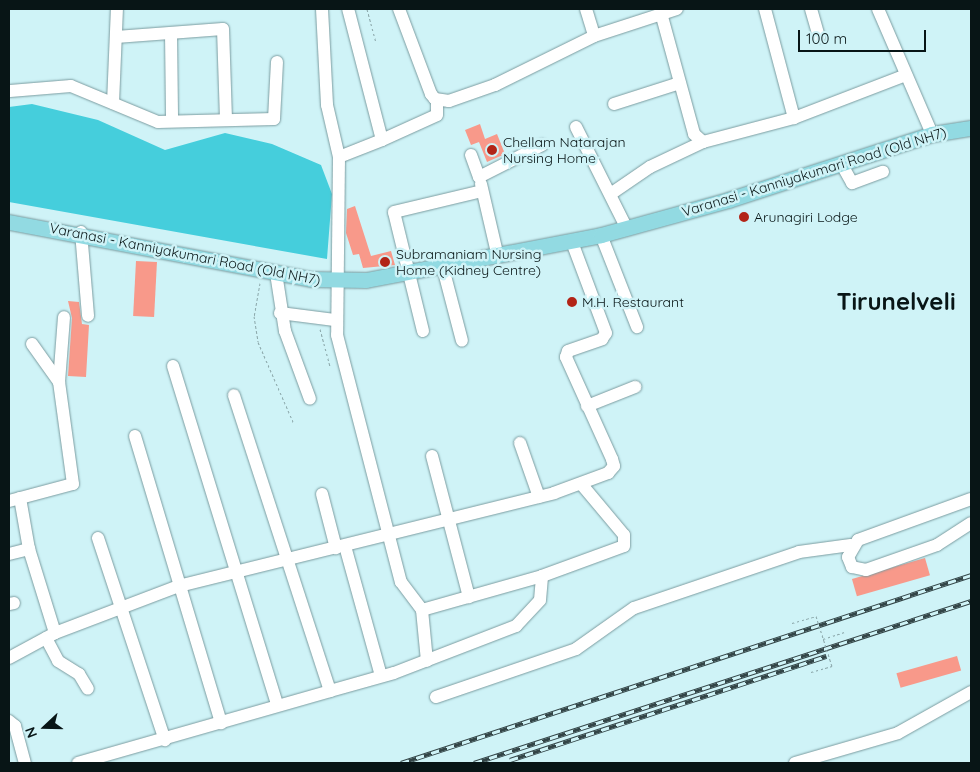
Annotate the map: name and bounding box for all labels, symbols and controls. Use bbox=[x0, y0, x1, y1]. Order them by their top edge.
scale bar bbox=[800, 20, 928, 52]
text: 100 m bbox=[806, 29, 847, 48]
street label: Varanasi - Kanniyakumari Road (Old NH7) bbox=[680, 124, 948, 220]
place label: Chellam Natarajan Nursing Home bbox=[503, 134, 625, 166]
marker: Chellam Natarajan Nursing Home bbox=[485, 143, 499, 157]
place label: Arunagiri Lodge bbox=[754, 209, 858, 225]
marker: Arunagiri Lodge bbox=[738, 211, 750, 223]
street label: Varanasi - Kanniyakumari Road (Old NH7) bbox=[48, 219, 322, 289]
place label: Subramaniam Nursing Home (Kidney Centre) bbox=[396, 246, 541, 278]
marker: Subramaniam Nursing Home (Kidney Centre) bbox=[378, 255, 392, 269]
district label: Tirunelveli bbox=[836, 288, 956, 316]
place label: M.H. Restaurant bbox=[582, 294, 684, 310]
marker: M.H. Restaurant bbox=[566, 296, 578, 308]
north arrow bbox=[20, 702, 70, 752]
text: N bbox=[21, 724, 41, 740]

